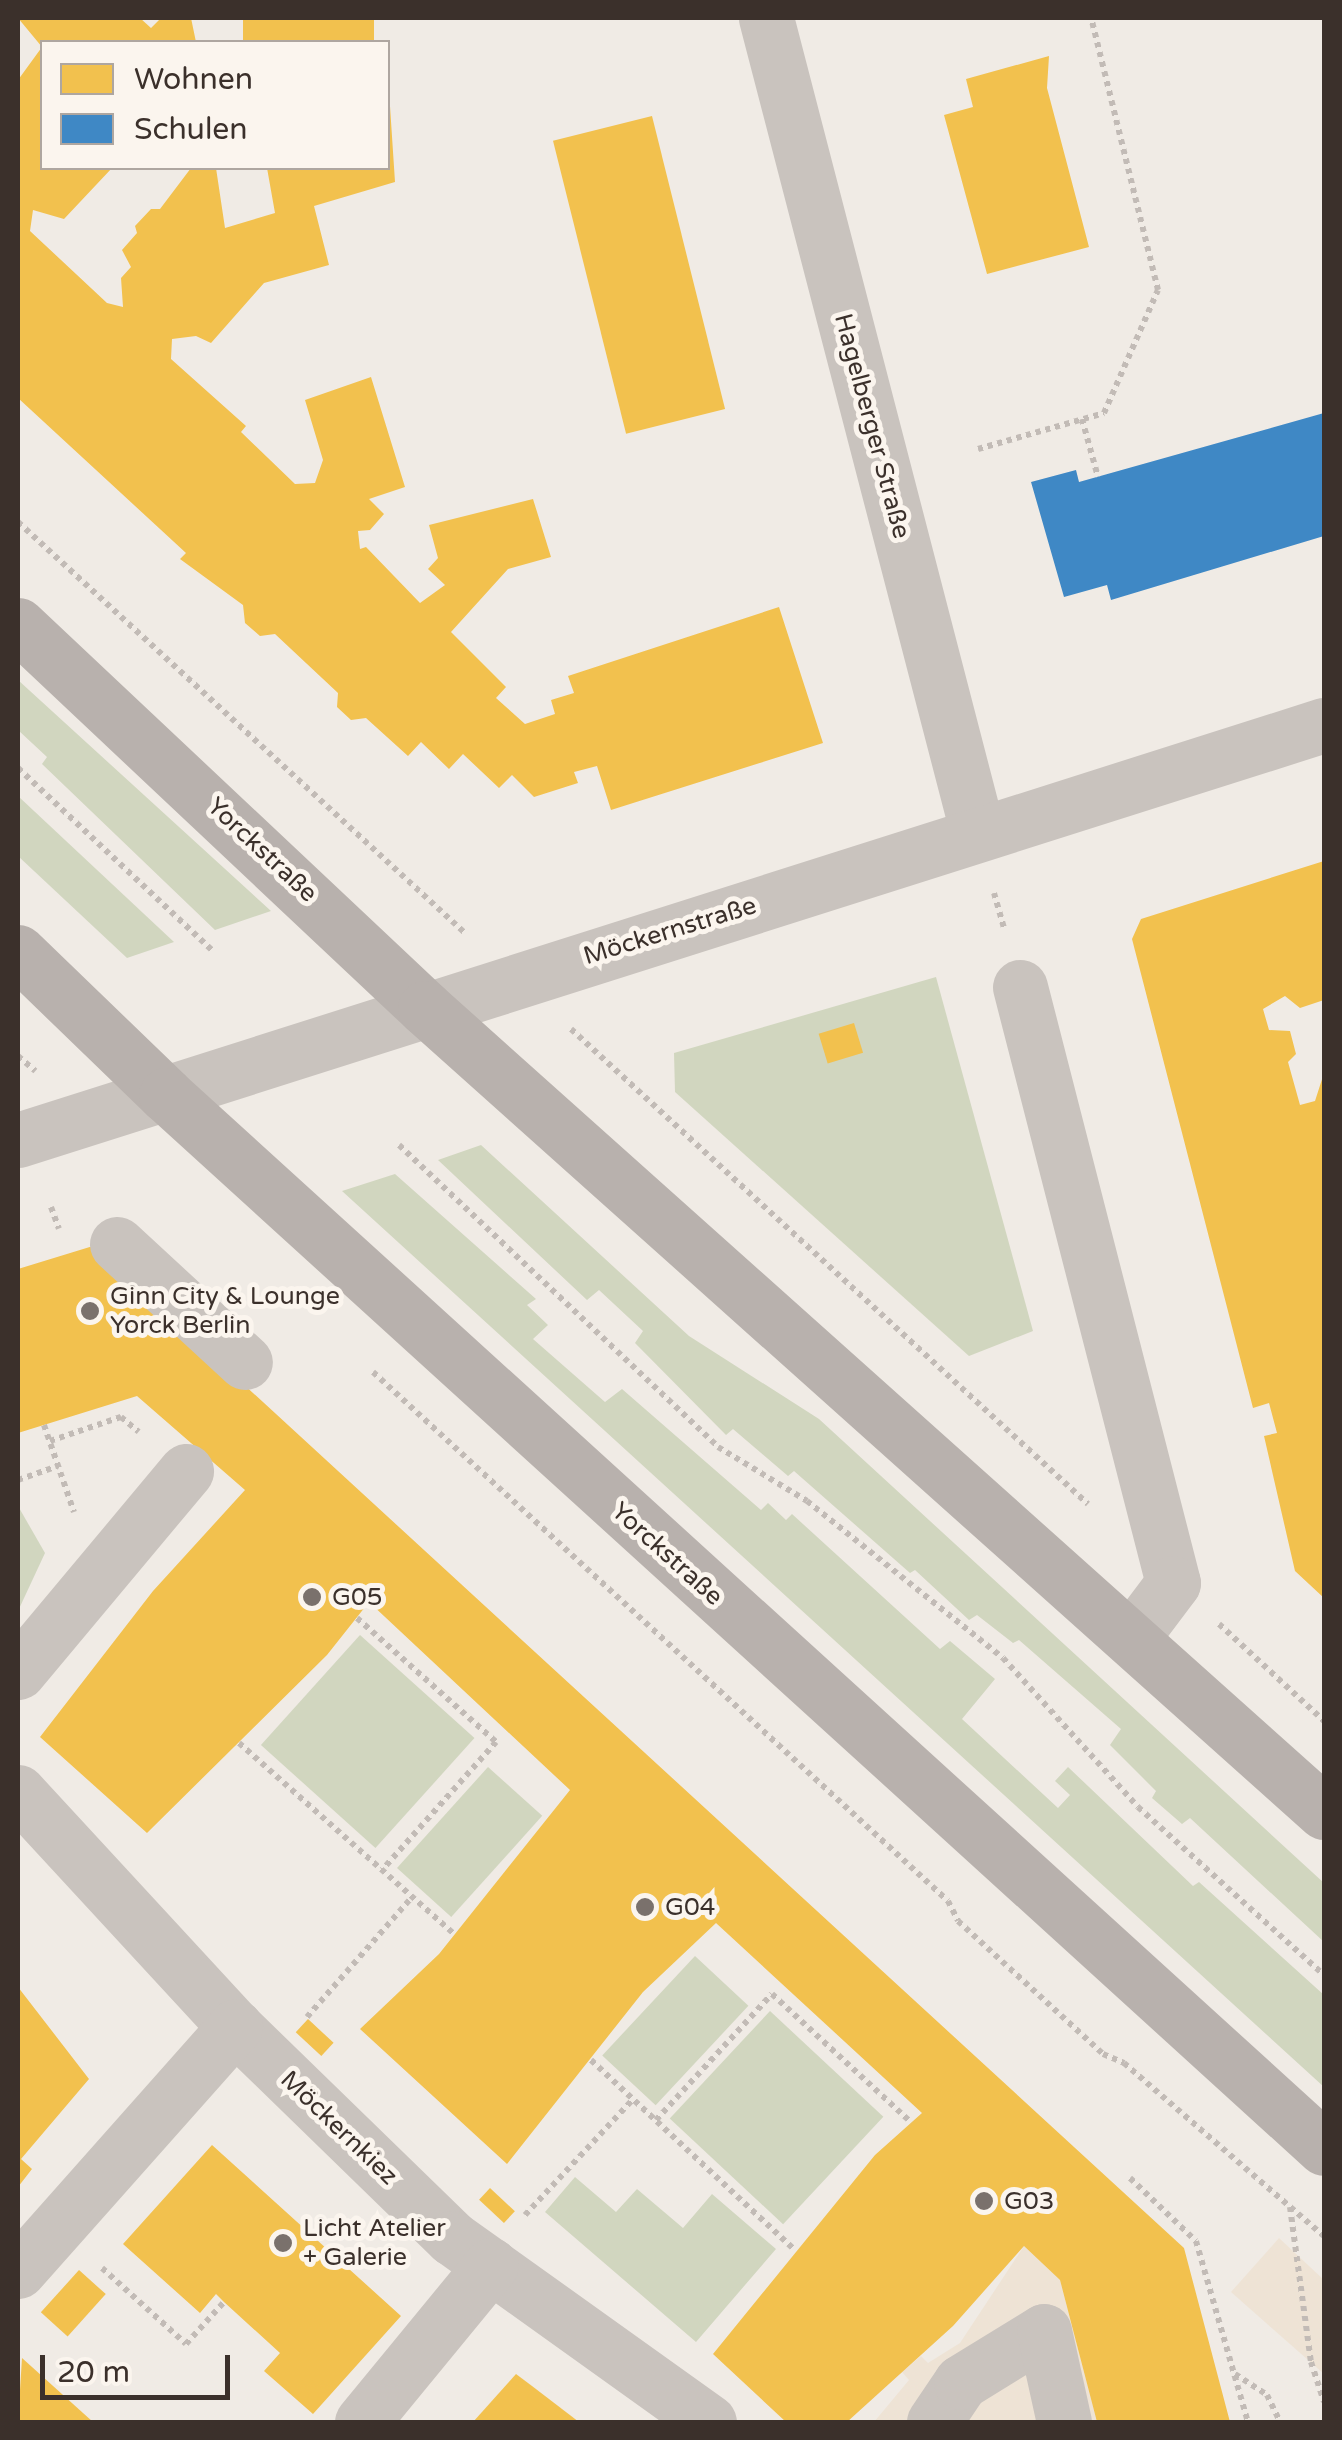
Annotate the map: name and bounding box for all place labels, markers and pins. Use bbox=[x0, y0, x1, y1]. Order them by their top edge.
place label: Ginn City & Lounge Yorck Berlin bbox=[110, 1282, 340, 1341]
marker: Ginn City & Lounge Yorck Berlin bbox=[79, 1300, 101, 1322]
place label: G05 bbox=[332, 1582, 382, 1612]
marker: G05 bbox=[301, 1586, 323, 1608]
place label: G04 bbox=[665, 1892, 715, 1922]
marker: G04 bbox=[634, 1896, 656, 1918]
place label: G03 bbox=[1004, 2186, 1054, 2216]
marker: G03 bbox=[973, 2190, 995, 2212]
place label: Licht Atelier + Galerie bbox=[303, 2214, 446, 2273]
marker: Licht Atelier + Galerie bbox=[272, 2232, 294, 2254]

